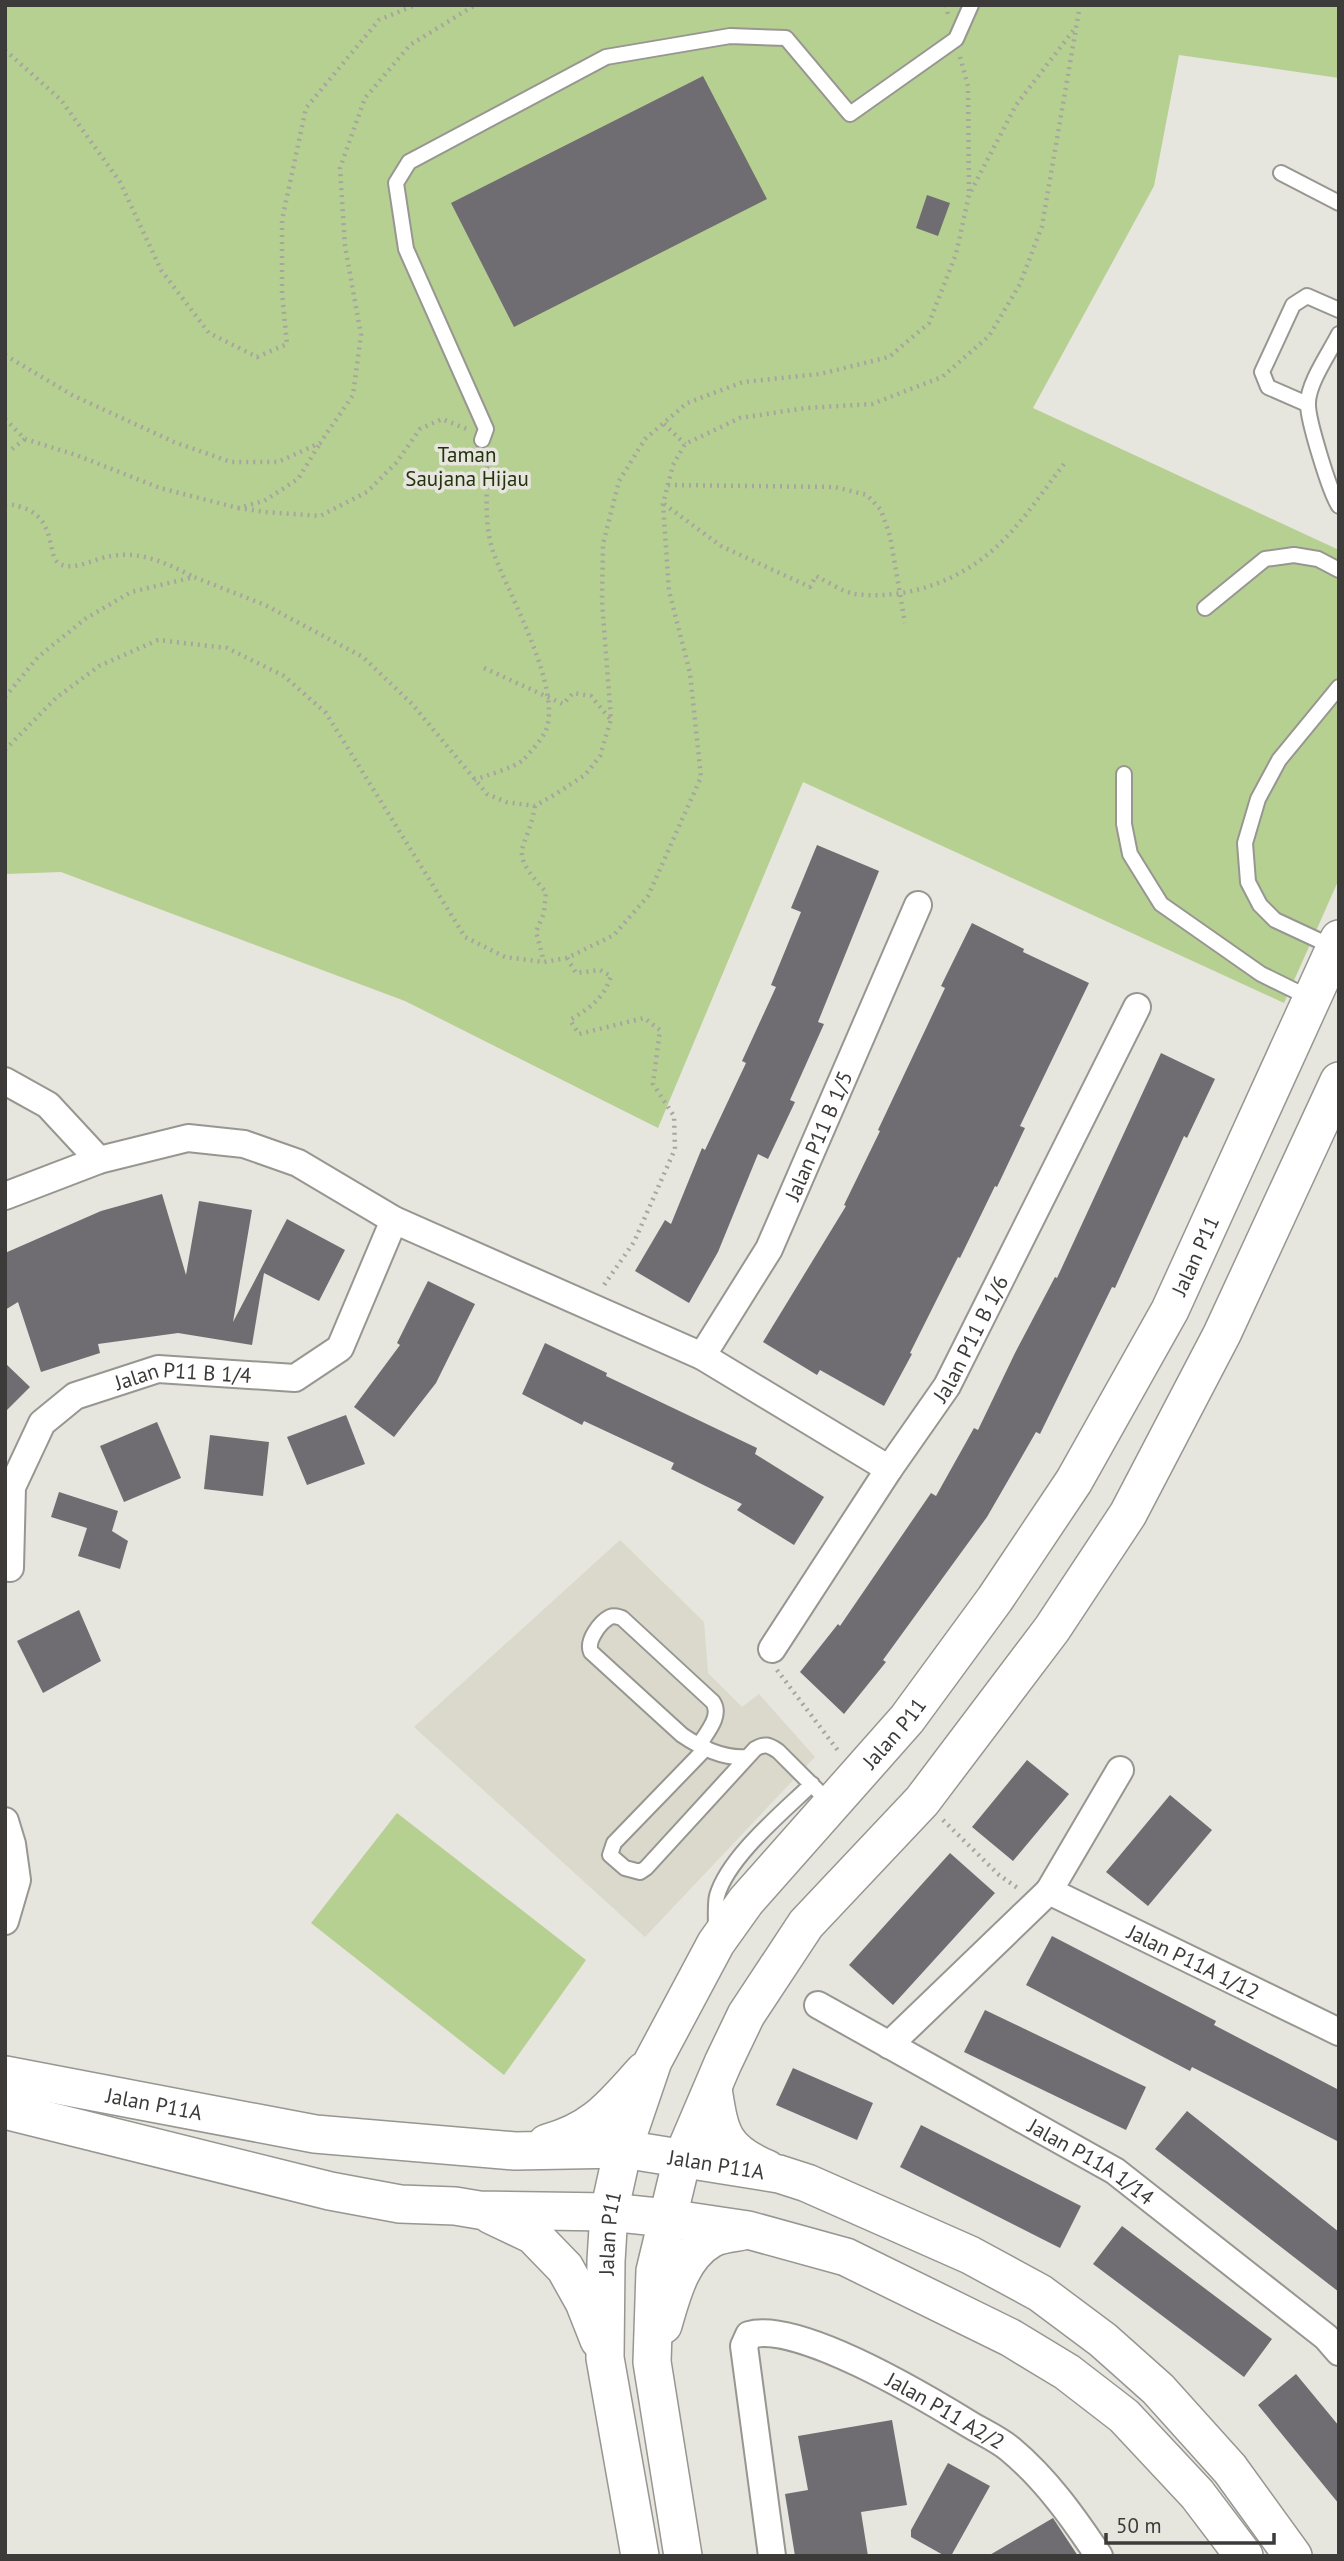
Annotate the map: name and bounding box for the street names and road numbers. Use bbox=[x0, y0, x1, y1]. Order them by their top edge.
street label: Jalan P11 B 1/5 bbox=[778, 1066, 858, 1205]
street label: Jalan P11 bbox=[1165, 1211, 1225, 1300]
street label: Jalan P11 B 1/6 bbox=[926, 1271, 1014, 1408]
street label: Jalan P11 B 1/4 bbox=[110, 1356, 252, 1396]
street label: Jalan P11 bbox=[855, 1692, 932, 1775]
street label: Jalan P11A 1/12 bbox=[1122, 1917, 1264, 2005]
street label: Jalan P11A bbox=[103, 2081, 205, 2126]
street label: Jalan P11A 1/14 bbox=[1023, 2111, 1160, 2210]
street label: Jalan P11A bbox=[665, 2143, 767, 2185]
street label: Jalan P11 bbox=[592, 2188, 627, 2277]
street label: Jalan P11 A2/2 bbox=[881, 2365, 1010, 2455]

